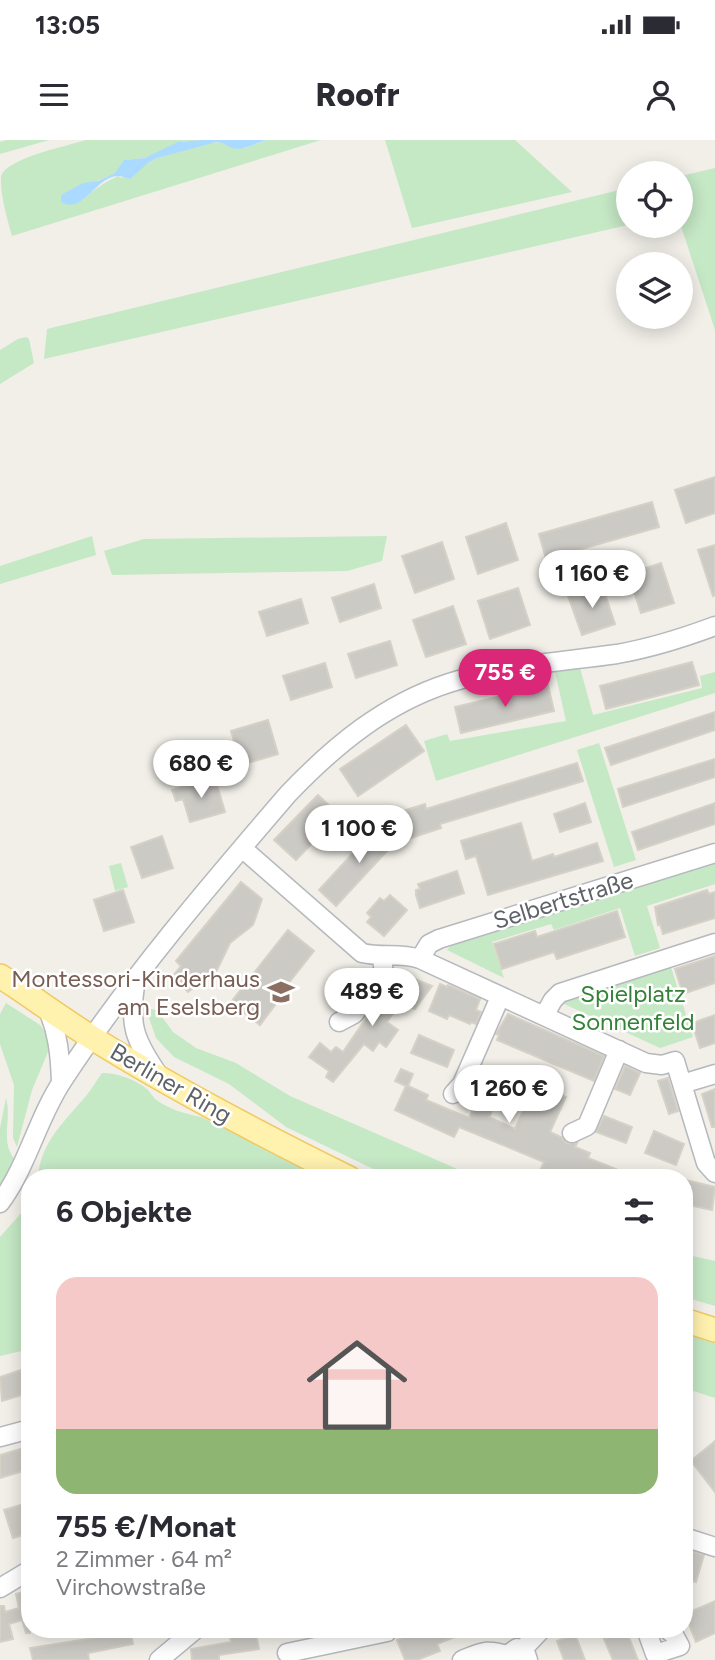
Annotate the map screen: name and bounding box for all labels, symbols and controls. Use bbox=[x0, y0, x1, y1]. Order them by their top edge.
text: 13:05 bbox=[35, 9, 100, 41]
icon: menu bbox=[35, 76, 73, 114]
text: Roofr bbox=[316, 76, 399, 114]
icon: person bbox=[642, 76, 680, 114]
map controls bbox=[616, 161, 693, 329]
button: locate bbox=[616, 161, 693, 238]
button: layers bbox=[616, 252, 693, 329]
pin: 1 160 € bbox=[527, 550, 657, 610]
text: 1 160 € bbox=[555, 559, 629, 587]
pin: 755 € bbox=[456, 650, 554, 709]
text: 755 € bbox=[475, 658, 535, 686]
pin: 680 € bbox=[152, 740, 250, 800]
text: 680 € bbox=[169, 749, 233, 777]
pin: 1 100 € bbox=[294, 806, 424, 865]
text: 1 100 € bbox=[321, 814, 397, 842]
street label: Selbertstraße bbox=[490, 865, 636, 935]
place label: Montessori-Kinderhaus am Eselsberg bbox=[11, 964, 260, 1021]
pin: 489 € bbox=[323, 968, 421, 1028]
school or university icon: Montessori-Kinderhaus am Eselsberg bbox=[266, 977, 296, 1007]
text: 489 € bbox=[340, 977, 404, 1005]
park label: Spielplatz Sonnenfeld bbox=[571, 979, 695, 1036]
street label: Berliner Ring bbox=[105, 1037, 237, 1129]
pin: 1 260 € bbox=[444, 1066, 574, 1125]
text: 1 260 € bbox=[470, 1074, 548, 1102]
icon: filters bbox=[620, 1192, 658, 1230]
text: 6 Objekte bbox=[56, 1193, 192, 1230]
icon: home bbox=[294, 1322, 420, 1448]
text: 755 €/Monat bbox=[56, 1508, 237, 1545]
text: 2 Zimmer · 64 m² bbox=[56, 1545, 232, 1573]
text: Virchowstraße bbox=[56, 1573, 206, 1601]

